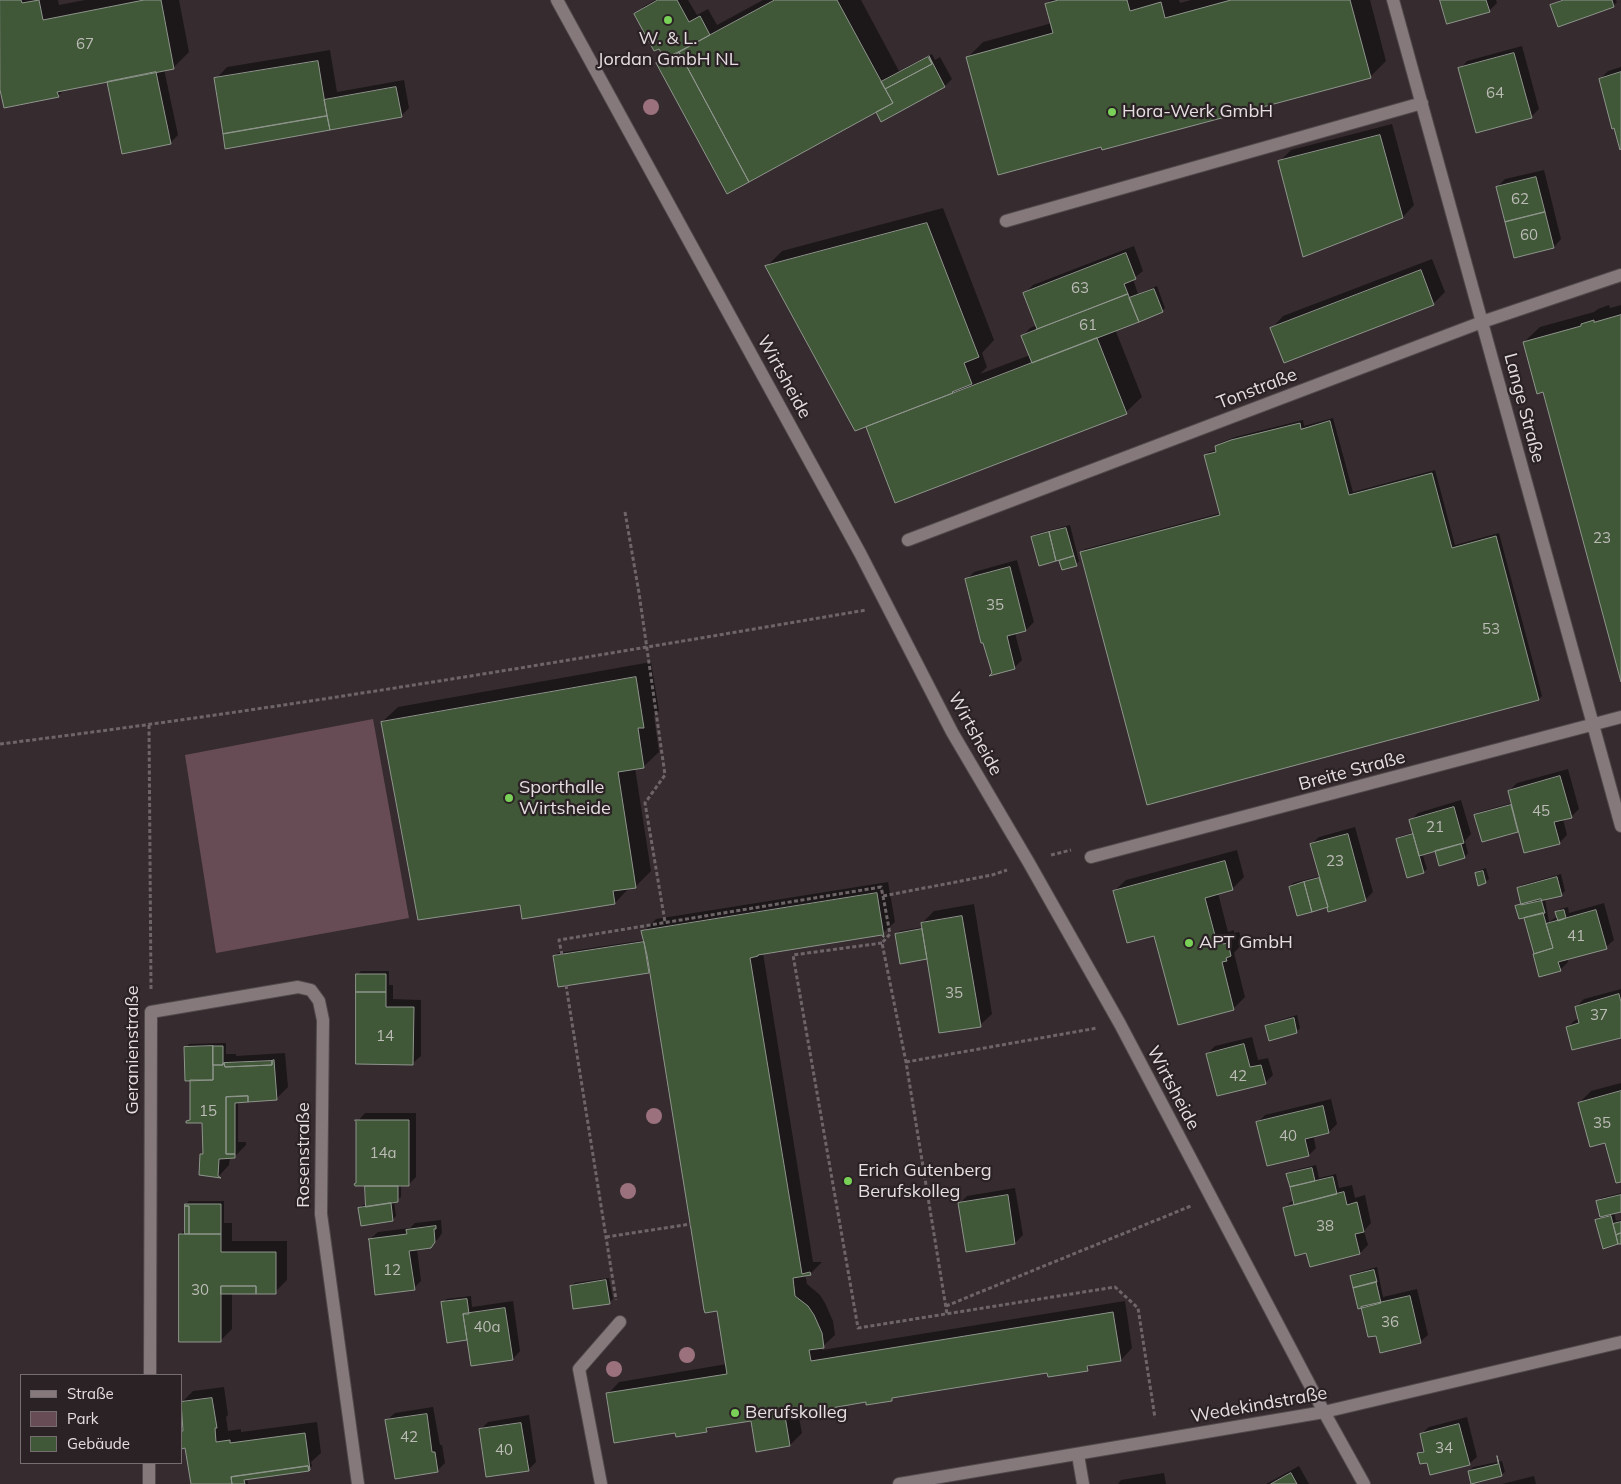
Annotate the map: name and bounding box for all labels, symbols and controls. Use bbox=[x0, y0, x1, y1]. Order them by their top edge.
marker: W. & L. Jordan GmbH NL bbox=[662, 14, 674, 26]
place label: W. & L. Jordan GmbH NL bbox=[598, 28, 738, 70]
house number: 67 bbox=[76, 35, 94, 53]
house number: 64 bbox=[1486, 84, 1504, 102]
place label: Hora-Werk GmbH bbox=[1122, 101, 1273, 123]
marker: Hora-Werk GmbH bbox=[1106, 106, 1118, 118]
house number: 62 bbox=[1511, 190, 1529, 208]
house number: 60 bbox=[1520, 226, 1538, 244]
house number: 63 bbox=[1071, 279, 1089, 297]
house number: 61 bbox=[1079, 316, 1097, 334]
street label: Wirtsheide bbox=[752, 332, 816, 422]
street label: Lange Straße bbox=[1499, 351, 1549, 465]
street label: Tonstraße bbox=[1214, 364, 1300, 414]
house number: 23 bbox=[1593, 529, 1611, 547]
house number: 35 bbox=[986, 596, 1004, 614]
house number: 53 bbox=[1482, 620, 1500, 638]
street label: Wirtsheide bbox=[943, 689, 1007, 779]
street label: Breite Straße bbox=[1296, 746, 1408, 796]
place label: Sporthalle Wirtsheide bbox=[519, 777, 611, 820]
marker: Sporthalle Wirtsheide bbox=[503, 792, 515, 804]
house number: 45 bbox=[1532, 802, 1550, 820]
house number: 21 bbox=[1426, 818, 1444, 836]
house number: 23 bbox=[1326, 852, 1344, 870]
house number: 41 bbox=[1567, 927, 1585, 945]
place label: APT GmbH bbox=[1199, 932, 1293, 954]
marker: APT GmbH bbox=[1183, 937, 1195, 949]
house number: 35 bbox=[945, 984, 963, 1002]
street label: Geranienstraße bbox=[122, 986, 144, 1114]
house number: 37 bbox=[1590, 1006, 1608, 1024]
house number: 14 bbox=[376, 1027, 394, 1045]
street label: Wirtsheide bbox=[1142, 1042, 1204, 1134]
house number: 42 bbox=[1229, 1067, 1247, 1085]
house number: 15 bbox=[199, 1102, 217, 1120]
street label: Rosenstraße bbox=[293, 1102, 315, 1208]
house number: 35 bbox=[1593, 1114, 1611, 1132]
house number: 40 bbox=[1279, 1127, 1297, 1145]
house number: 14a bbox=[370, 1144, 396, 1162]
place label: Erich Gutenberg Berufskolleg bbox=[858, 1160, 992, 1202]
marker: Erich Gutenberg Berufskolleg bbox=[842, 1175, 854, 1187]
house number: 38 bbox=[1316, 1217, 1334, 1235]
house number: 12 bbox=[383, 1261, 401, 1279]
house number: 30 bbox=[191, 1281, 209, 1299]
house number: 36 bbox=[1381, 1313, 1399, 1331]
house number: 40a bbox=[474, 1318, 500, 1336]
legend bbox=[20, 1374, 182, 1464]
street label: Wedekindstraße bbox=[1189, 1382, 1329, 1428]
text: Straße bbox=[67, 1384, 114, 1403]
place label: Berufskolleg bbox=[745, 1402, 847, 1424]
marker: Berufskolleg bbox=[729, 1407, 741, 1419]
text: Park bbox=[67, 1409, 99, 1428]
house number: 42 bbox=[400, 1428, 418, 1446]
text: Gebäude bbox=[67, 1434, 130, 1453]
house number: 34 bbox=[1435, 1439, 1453, 1457]
house number: 40 bbox=[495, 1441, 513, 1459]

